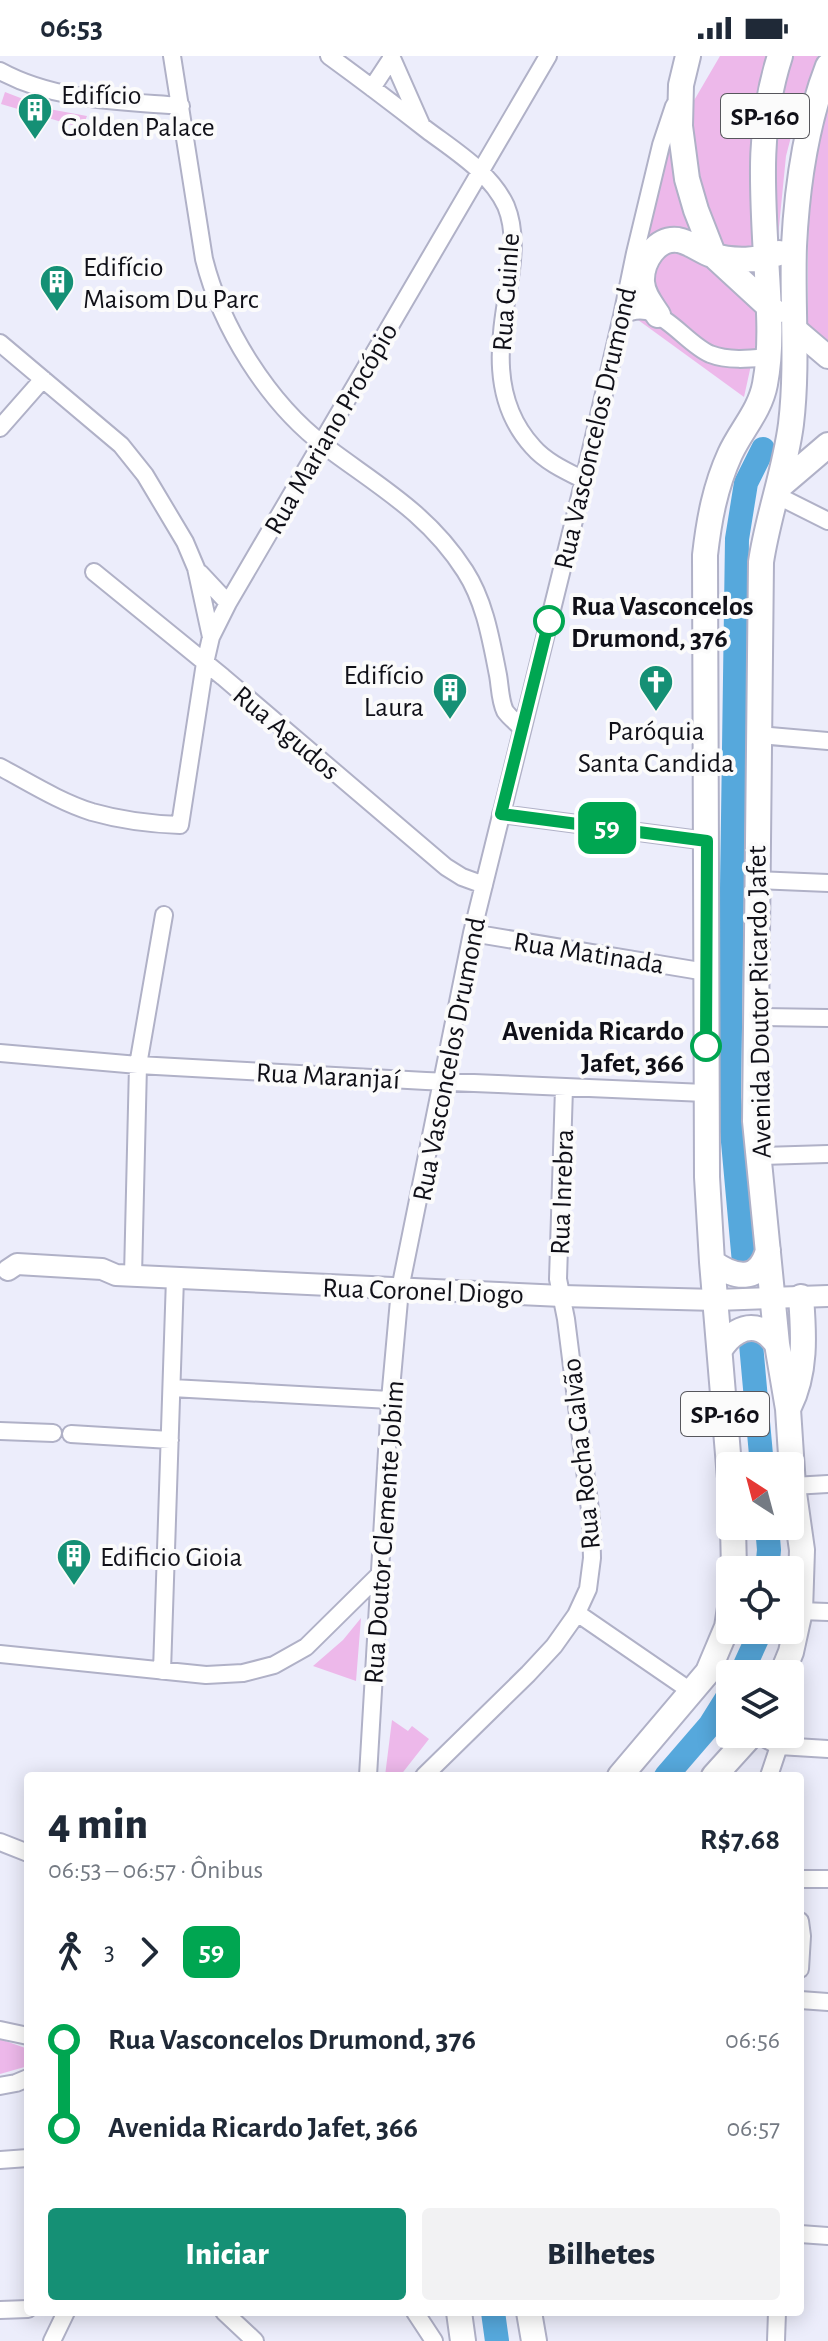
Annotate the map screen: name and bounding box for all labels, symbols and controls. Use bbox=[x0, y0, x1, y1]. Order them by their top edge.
text: 06:53 bbox=[40, 13, 103, 43]
place label: Edifício Golden Palace bbox=[61, 82, 215, 142]
building icon: Edifício Golden Palace bbox=[16, 91, 54, 141]
road number: SP-160 bbox=[721, 94, 809, 138]
street label: Rua Guinle bbox=[489, 232, 525, 352]
place label: Edifício Maisom Du Parc bbox=[83, 254, 259, 314]
building icon: Edifício Maisom Du Parc bbox=[38, 263, 76, 313]
street label: Rua Vasconcelos Drumond bbox=[550, 285, 642, 572]
street label: Rua Mariano Procópio bbox=[260, 319, 404, 539]
place label: Rua Vasconcelos Drumond, 376 bbox=[571, 593, 754, 653]
marker: Rua Vasconcelos Drumond, 376 bbox=[534, 606, 564, 636]
place label: Edifício Laura bbox=[343, 662, 424, 722]
church icon: Paróquia Santa Candida bbox=[637, 663, 675, 713]
building icon: Edifício Laura bbox=[431, 671, 469, 721]
street label: Rua Agudos bbox=[227, 681, 344, 786]
place label: Paróquia Santa Candida bbox=[578, 718, 734, 778]
line badge: 59 bbox=[571, 802, 643, 854]
text: 59 bbox=[594, 814, 620, 842]
street label: Avenida Doutor Ricardo Jafet bbox=[743, 845, 777, 1159]
street label: Rua Vasconcelos Drumond bbox=[409, 915, 491, 1204]
street label: Rua Matinada bbox=[511, 928, 666, 980]
place label: Avenida Ricardo Jafet, 366 bbox=[502, 1018, 684, 1078]
marker: Avenida Ricardo Jafet, 366 bbox=[691, 1031, 721, 1061]
street label: Rua Maranjaí bbox=[255, 1059, 401, 1095]
street label: Rua Inrebra bbox=[547, 1129, 579, 1255]
street label: Rua Coronel Diogo bbox=[322, 1274, 524, 1310]
street label: Rua Rocha Galvão bbox=[558, 1357, 606, 1551]
street label: Rua Doutor Clemente Jobim bbox=[360, 1379, 410, 1685]
road number: SP-160 bbox=[681, 1392, 769, 1436]
north arrow bbox=[716, 1452, 804, 1540]
map controls bbox=[716, 1452, 804, 1748]
building icon: Edificio Gioia bbox=[55, 1537, 93, 1587]
place label: Edificio Gioia bbox=[100, 1544, 243, 1572]
button: locate bbox=[716, 1556, 804, 1644]
button: layers bbox=[716, 1660, 804, 1748]
text: 4 min bbox=[48, 1803, 148, 1847]
text: R$7.68 bbox=[700, 1825, 780, 1855]
text: 06:53 – 06:57 · Ônibus bbox=[48, 1857, 263, 1883]
icon: walk bbox=[48, 1930, 92, 1974]
icon: forward bbox=[127, 1930, 171, 1974]
text: 59 bbox=[199, 1938, 224, 1966]
text: 3 bbox=[104, 1939, 115, 1965]
text: Rua Vasconcelos Drumond, 376 bbox=[108, 2025, 476, 2055]
text: 06:56 bbox=[725, 2027, 780, 2053]
text: Avenida Ricardo Jafet, 366 bbox=[108, 2113, 418, 2143]
text: 06:57 bbox=[726, 2115, 780, 2141]
button: Iniciar bbox=[48, 2208, 406, 2300]
button: Bilhetes bbox=[422, 2208, 780, 2300]

